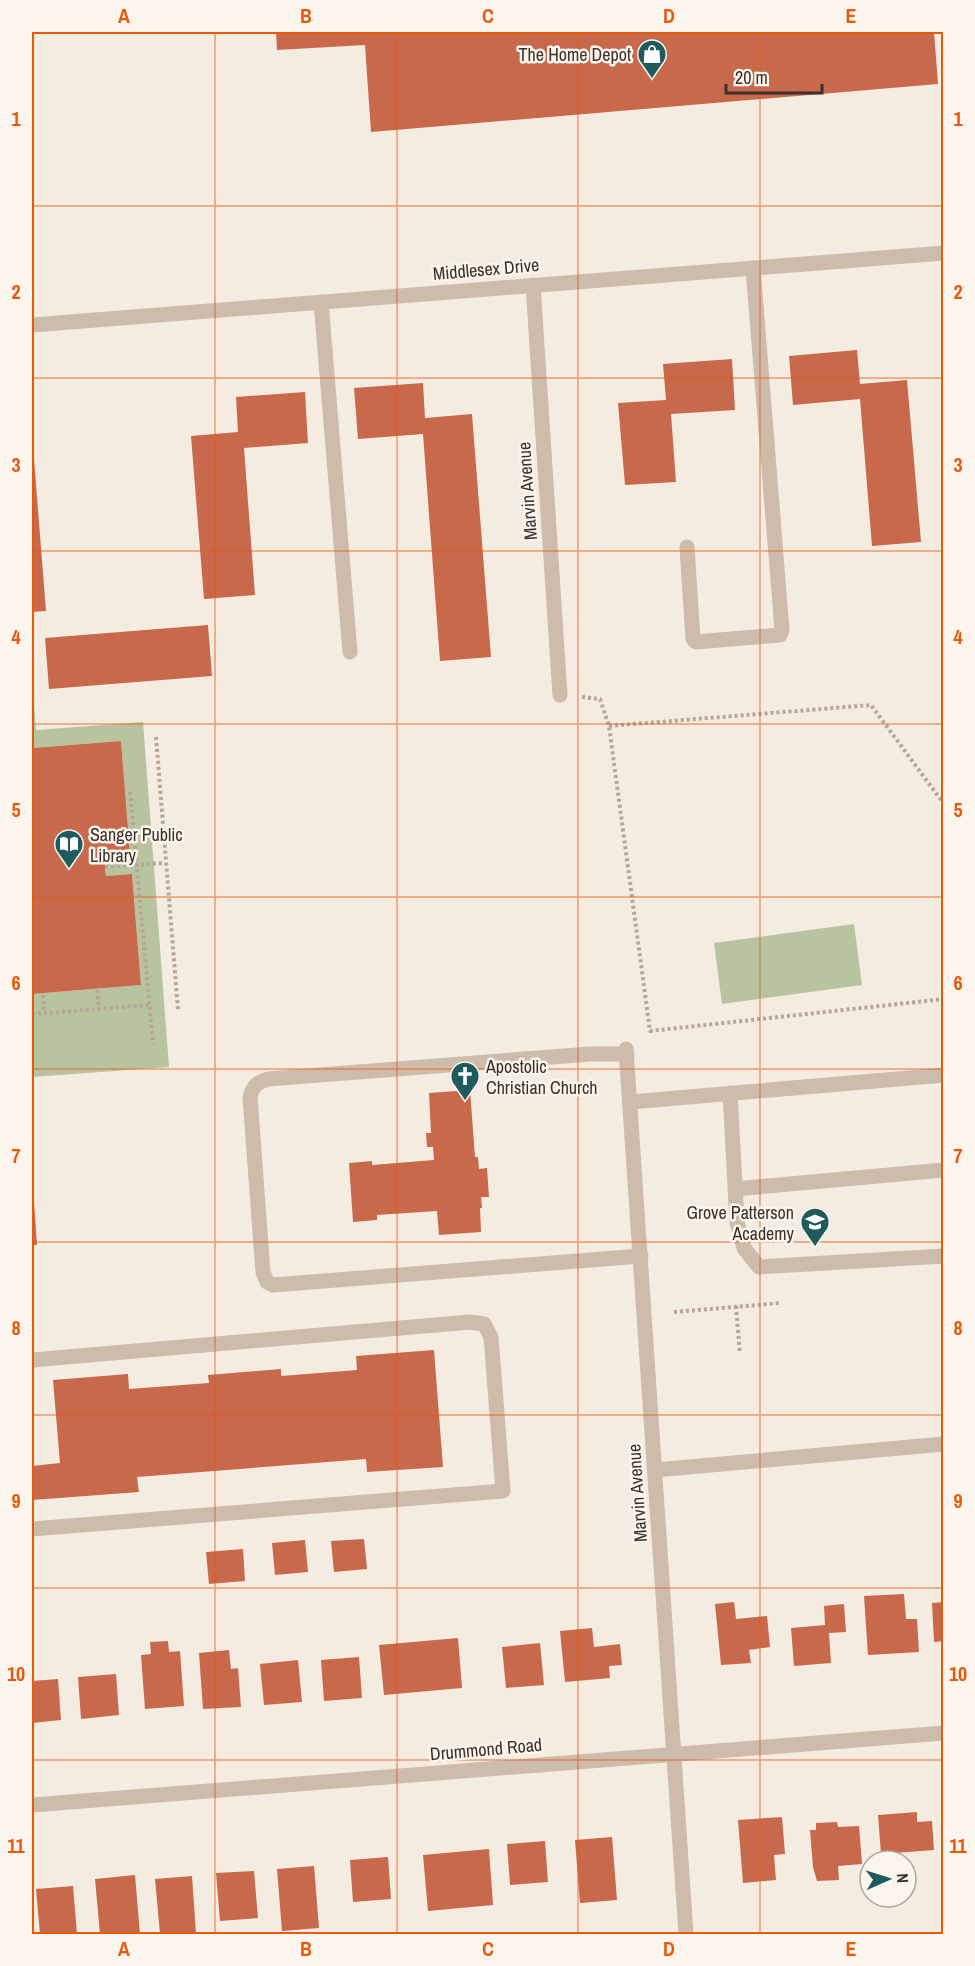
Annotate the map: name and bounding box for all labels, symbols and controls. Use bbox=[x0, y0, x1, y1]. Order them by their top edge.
text: A bbox=[118, 2, 130, 29]
text: B bbox=[300, 2, 312, 29]
text: C bbox=[482, 2, 494, 29]
text: D bbox=[663, 2, 675, 29]
text: E bbox=[846, 2, 857, 29]
shop icon: The Home Depot bbox=[636, 38, 668, 80]
place label: The Home Depot bbox=[519, 42, 631, 67]
scale bar bbox=[726, 57, 822, 95]
text: 20 m bbox=[735, 65, 768, 90]
text: 1 bbox=[11, 105, 21, 132]
text: 1 bbox=[953, 105, 963, 132]
street label: Middlesex Drive bbox=[432, 252, 540, 286]
text: 2 bbox=[11, 278, 21, 305]
text: 2 bbox=[953, 278, 963, 305]
street label: Marvin Avenue bbox=[511, 441, 543, 541]
text: 3 bbox=[11, 451, 21, 478]
text: 3 bbox=[953, 451, 963, 478]
text: 4 bbox=[11, 623, 21, 650]
text: 4 bbox=[953, 623, 963, 650]
text: 5 bbox=[11, 796, 21, 823]
text: 5 bbox=[953, 796, 963, 823]
place label: Sanger Public Library bbox=[90, 822, 183, 868]
library icon: Sanger Public Library bbox=[53, 828, 85, 870]
text: 6 bbox=[11, 969, 21, 996]
text: 6 bbox=[953, 969, 963, 996]
place label: Apostolic Christian Church bbox=[485, 1054, 598, 1100]
church icon: Apostolic Christian Church bbox=[449, 1060, 481, 1102]
text: 7 bbox=[11, 1142, 21, 1169]
text: 7 bbox=[953, 1142, 963, 1169]
place label: Grove Patterson Academy bbox=[687, 1200, 795, 1246]
school or university icon: Grove Patterson Academy bbox=[799, 1206, 831, 1248]
text: 8 bbox=[11, 1314, 21, 1341]
text: 8 bbox=[953, 1314, 963, 1341]
street label: Marvin Avenue bbox=[621, 1443, 653, 1543]
text: 9 bbox=[11, 1487, 21, 1514]
text: 9 bbox=[953, 1487, 963, 1514]
text: 10 bbox=[7, 1660, 25, 1687]
text: 10 bbox=[949, 1660, 967, 1687]
street label: Drummond Road bbox=[429, 1732, 543, 1766]
text: 11 bbox=[7, 1832, 26, 1859]
text: 11 bbox=[949, 1832, 968, 1859]
north arrow bbox=[858, 1849, 918, 1909]
text: N bbox=[892, 1873, 914, 1884]
text: A bbox=[118, 1935, 130, 1962]
text: B bbox=[300, 1935, 312, 1962]
text: C bbox=[482, 1935, 494, 1962]
text: D bbox=[663, 1935, 675, 1962]
text: E bbox=[846, 1935, 857, 1962]

